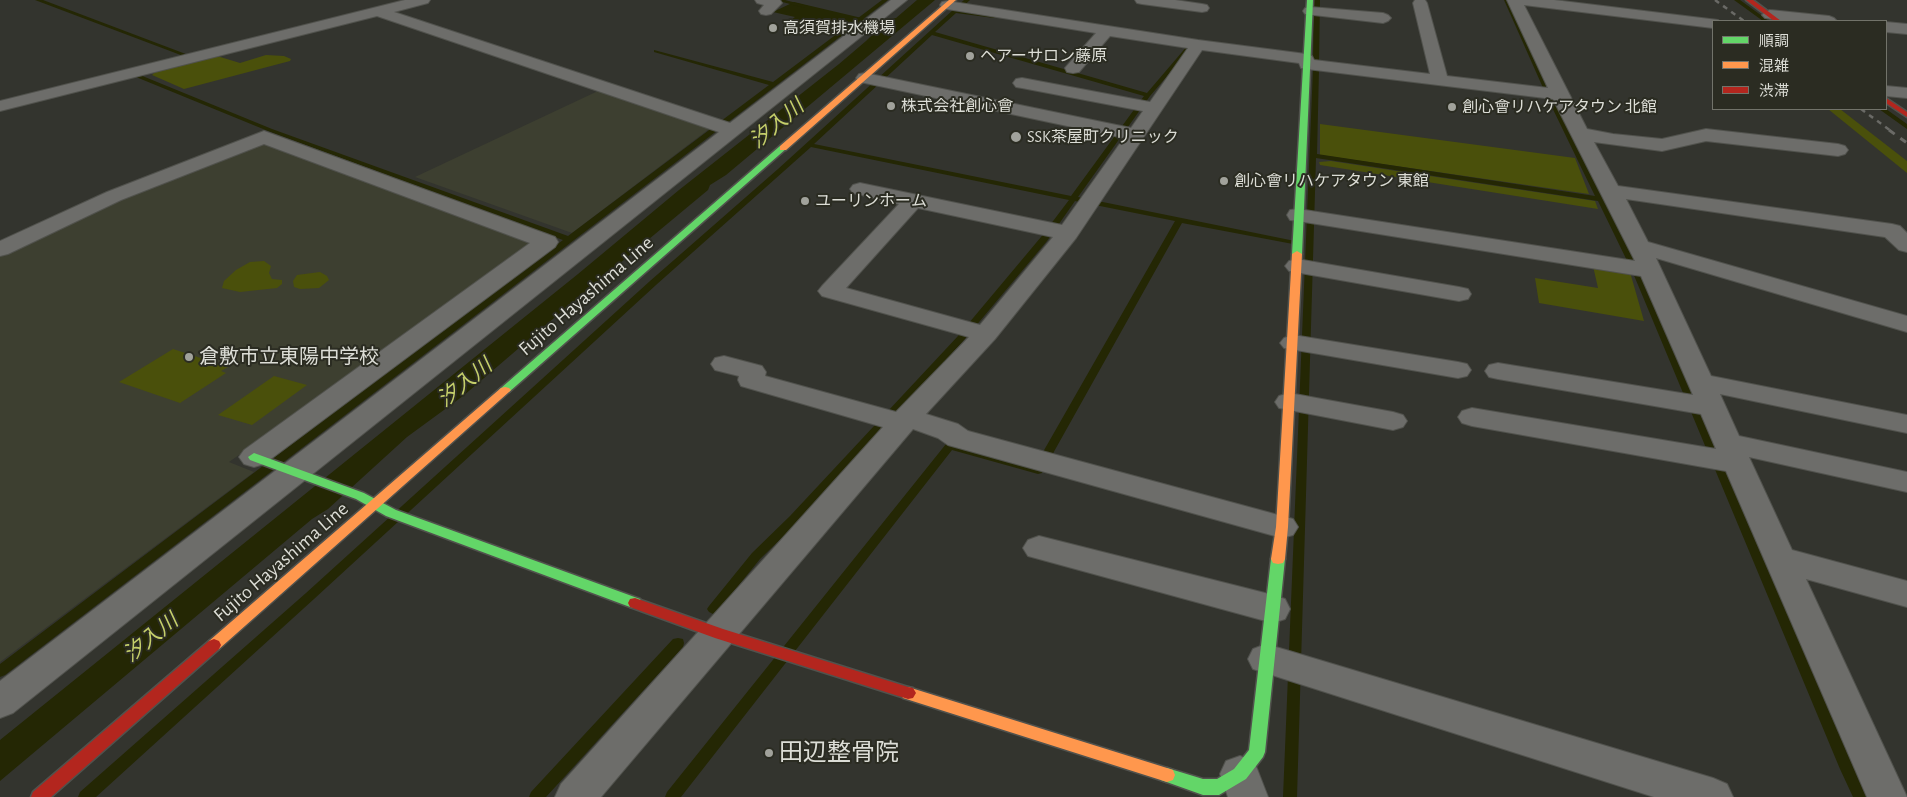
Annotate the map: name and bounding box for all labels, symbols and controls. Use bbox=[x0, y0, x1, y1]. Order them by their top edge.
place label: 高須賀排水機場 bbox=[783, 18, 895, 38]
legend bbox=[1712, 20, 1887, 110]
marker: 高須賀排水機場 bbox=[767, 22, 779, 34]
text: 順調 bbox=[1759, 34, 1789, 49]
place label: ヘアーサロン藤原 bbox=[980, 46, 1107, 66]
marker: ヘアーサロン藤原 bbox=[964, 50, 976, 62]
text: 混雑 bbox=[1759, 59, 1789, 74]
text: 渋滞 bbox=[1759, 84, 1789, 99]
water label: 汐入川 bbox=[745, 94, 809, 154]
place label: 株式会社創心會 bbox=[901, 96, 1013, 116]
place label: 創心會リハケアタウン 北館 bbox=[1462, 97, 1657, 117]
marker: 株式会社創心會 bbox=[885, 100, 897, 112]
marker: 創心會リハケアタウン 北館 bbox=[1446, 101, 1458, 113]
place label: SSK茶屋町クリニック bbox=[1027, 127, 1179, 147]
marker: SSK茶屋町クリニック bbox=[1009, 130, 1023, 144]
place label: 創心會リハケアタウン 東館 bbox=[1234, 171, 1429, 191]
marker: 創心會リハケアタウン 東館 bbox=[1218, 175, 1230, 187]
place label: ユーリンホーム bbox=[815, 191, 927, 211]
marker: ユーリンホーム bbox=[799, 195, 811, 207]
street label: Fujito Hayashima Line bbox=[514, 231, 658, 361]
place label: 倉敷市立東陽中学校 bbox=[199, 345, 379, 369]
marker: 倉敷市立東陽中学校 bbox=[183, 351, 195, 363]
water label: 汐入川 bbox=[433, 353, 497, 413]
street label: Fujito Hayashima Line bbox=[209, 497, 353, 627]
water label: 汐入川 bbox=[119, 608, 183, 668]
place label: 田辺整骨院 bbox=[779, 739, 899, 767]
marker: 田辺整骨院 bbox=[763, 747, 775, 759]

